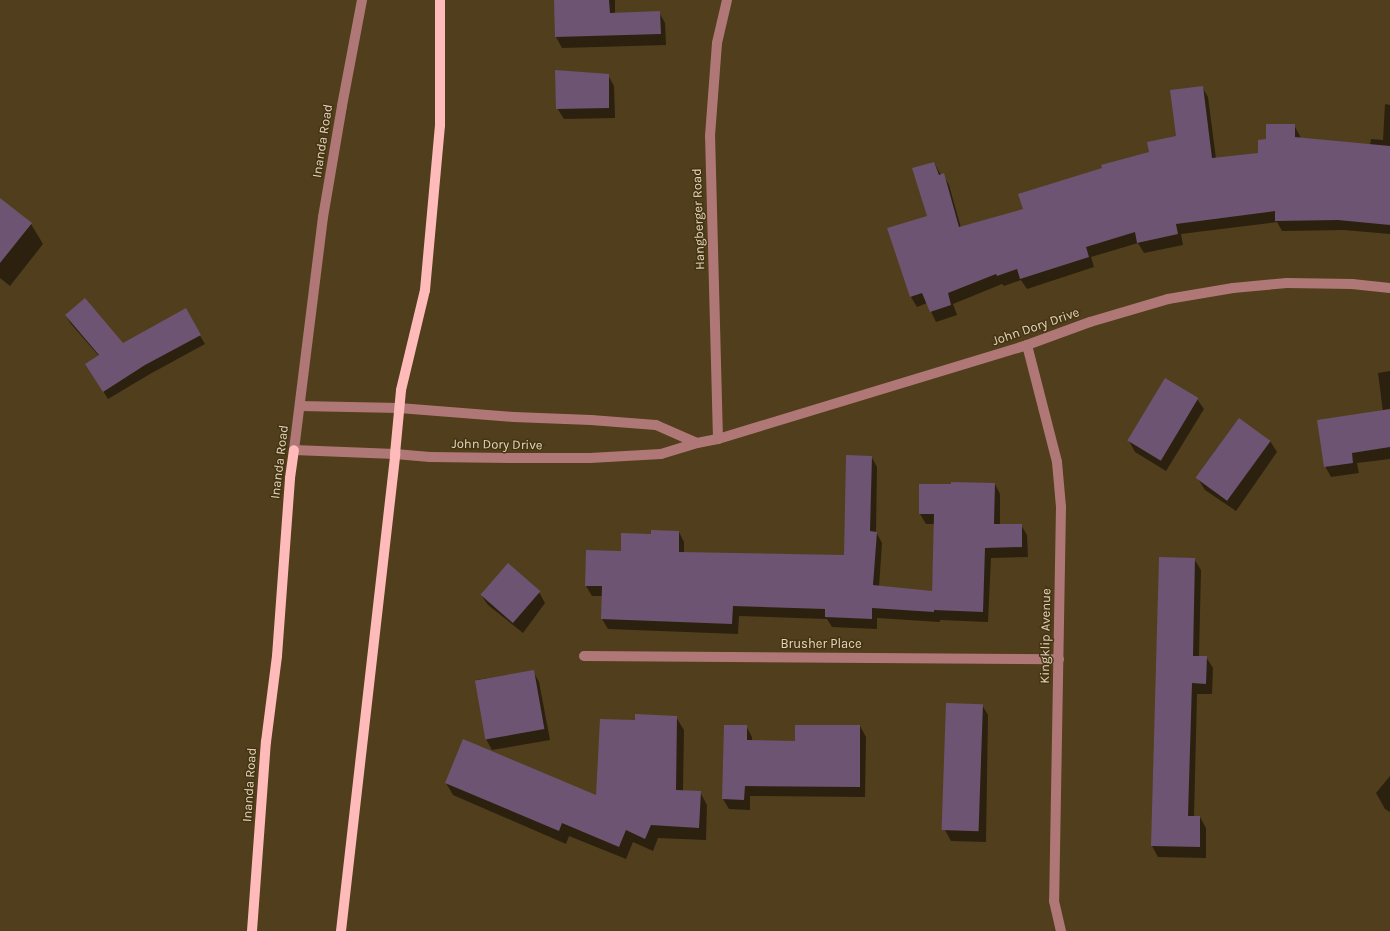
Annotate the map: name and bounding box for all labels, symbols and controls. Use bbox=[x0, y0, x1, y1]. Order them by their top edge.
street label: Inanda Road bbox=[309, 103, 337, 179]
street label: Hangberger Road bbox=[689, 168, 709, 270]
street label: John Dory Drive bbox=[990, 305, 1082, 349]
street label: Inanda Road bbox=[268, 424, 292, 500]
street label: John Dory Drive bbox=[451, 436, 543, 454]
street label: Kingklip Avenue bbox=[1037, 588, 1055, 684]
street label: Brusher Place bbox=[780, 636, 862, 652]
street label: Inanda Road bbox=[240, 747, 260, 823]

